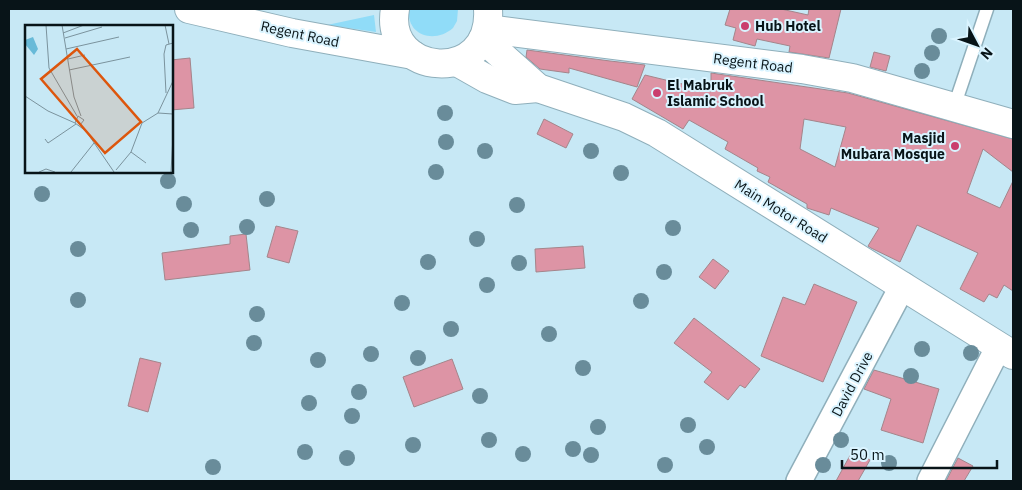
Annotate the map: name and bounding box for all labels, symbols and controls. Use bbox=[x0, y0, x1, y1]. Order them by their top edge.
street label: Regent Road bbox=[259, 17, 341, 51]
place label: Hub Hotel bbox=[755, 17, 821, 35]
marker: Hub Hotel bbox=[739, 20, 751, 32]
north arrow bbox=[952, 20, 1002, 70]
inset map bbox=[25, 25, 172, 172]
text: N bbox=[977, 44, 997, 63]
street label: Regent Road bbox=[712, 49, 794, 77]
place label: El Mabruk Islamic School bbox=[667, 76, 764, 110]
marker: El Mabruk Islamic School bbox=[651, 87, 663, 99]
place label: Masjid Mubara Mosque bbox=[841, 129, 945, 163]
marker: Masjid Mubara Mosque bbox=[949, 140, 961, 152]
street label: Main Motor Road bbox=[731, 175, 831, 247]
street label: David Drive bbox=[827, 348, 877, 420]
scale bar bbox=[842, 438, 997, 470]
text: 50 m bbox=[850, 445, 885, 464]

